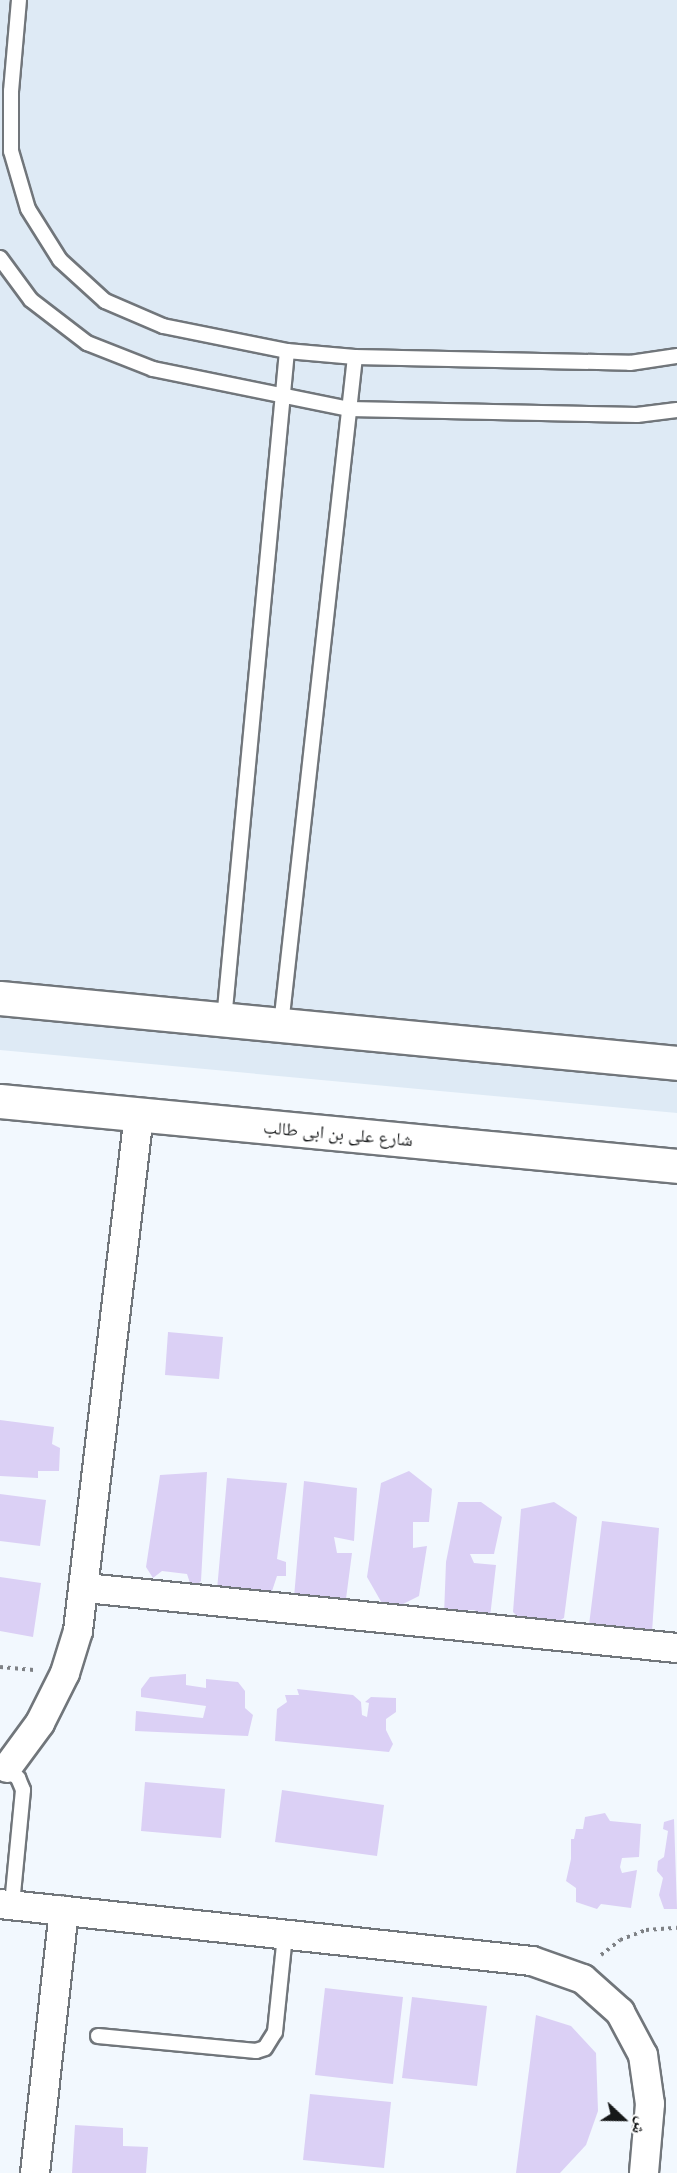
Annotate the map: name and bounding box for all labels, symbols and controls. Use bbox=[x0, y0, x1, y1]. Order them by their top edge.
street label: شارع على بن ابى طالب bbox=[262, 1117, 414, 1151]
north arrow bbox=[593, 2089, 653, 2149]
text: ش bbox=[628, 2114, 652, 2137]

